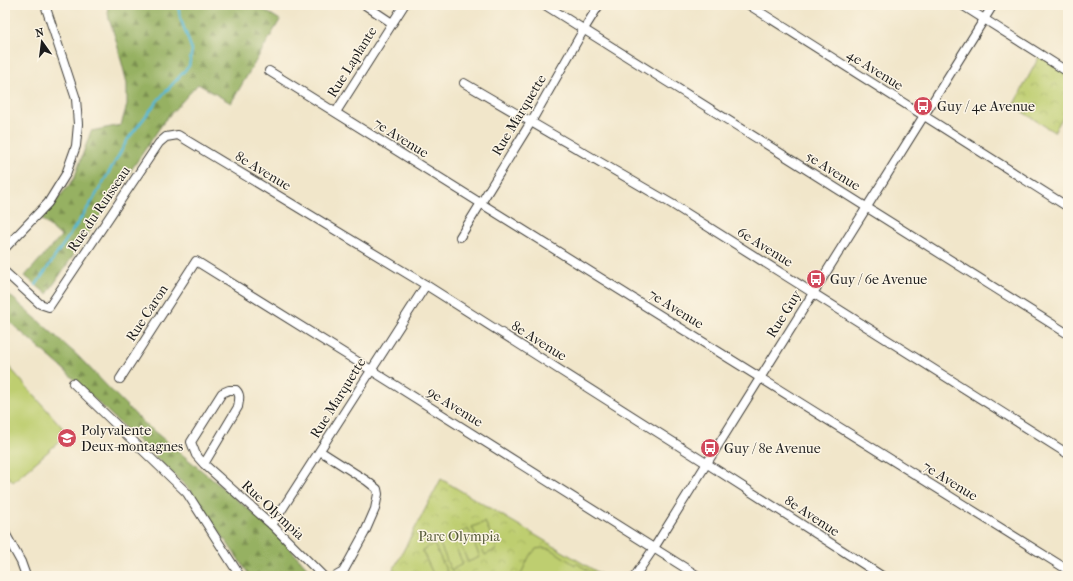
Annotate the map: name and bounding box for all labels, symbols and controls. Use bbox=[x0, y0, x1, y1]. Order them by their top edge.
north arrow bbox=[22, 22, 62, 62]
street label: Rue Laplante bbox=[323, 23, 381, 101]
text: N bbox=[34, 25, 46, 40]
street label: 4e Avenue bbox=[844, 46, 906, 94]
street label: Rue Marquette bbox=[488, 71, 550, 159]
bus stop icon: Guy / 4e Avenue bbox=[912, 95, 934, 117]
place label: Guy / 4e Avenue bbox=[937, 98, 1035, 115]
street label: 7e Avenue bbox=[370, 114, 432, 162]
street label: 8e Avenue bbox=[232, 148, 294, 194]
street label: 5e Avenue bbox=[803, 148, 863, 194]
street label: Rue du Ruisseau bbox=[64, 163, 134, 255]
street label: 6e Avenue bbox=[734, 223, 796, 271]
bus stop icon: Guy / 6e Avenue bbox=[805, 268, 827, 290]
place label: Guy / 6e Avenue bbox=[830, 271, 927, 288]
street label: Rue Caron bbox=[122, 281, 172, 345]
street label: 7e Avenue bbox=[645, 285, 707, 333]
street label: Rue Guy bbox=[763, 287, 805, 341]
street label: 8e Avenue bbox=[508, 317, 570, 365]
street label: Rue Marquette bbox=[306, 354, 370, 441]
street label: 9e Avenue bbox=[424, 383, 486, 431]
place label: Polyvalente Deux-montagnes bbox=[81, 422, 183, 455]
school or university icon: Polyvalente Deux-montagnes bbox=[56, 427, 78, 449]
bus stop icon: Guy / 8e Avenue bbox=[699, 437, 721, 459]
place label: Guy / 8e Avenue bbox=[724, 440, 821, 457]
street label: 7e Avenue bbox=[919, 457, 981, 505]
street label: Rue Olympia bbox=[238, 477, 308, 544]
street label: 8e Avenue bbox=[781, 492, 843, 540]
park label: Parc Olympia bbox=[418, 528, 500, 545]

